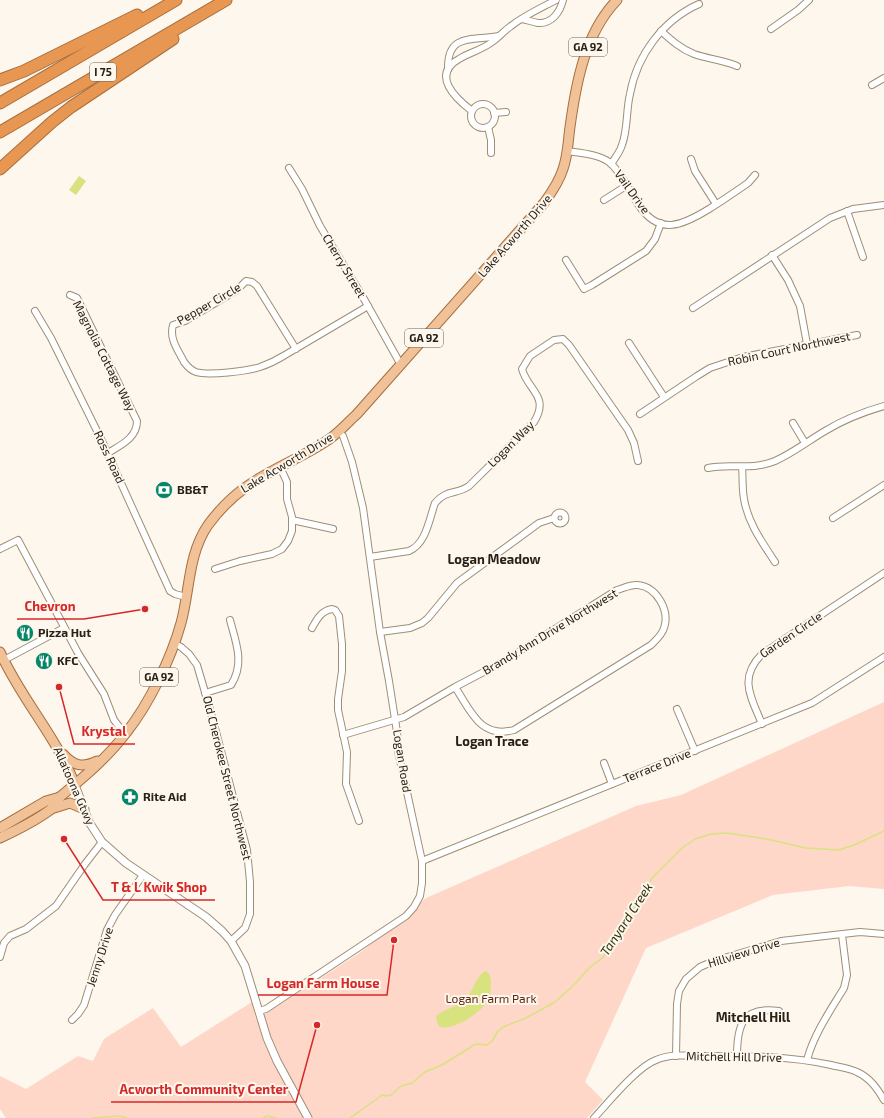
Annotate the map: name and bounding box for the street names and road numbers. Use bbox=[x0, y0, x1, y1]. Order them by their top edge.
road number: GA 92 bbox=[569, 38, 607, 56]
road number: I 75 bbox=[90, 63, 116, 81]
street label: Vail Drive bbox=[612, 167, 653, 216]
street label: Lake Acworth Drive bbox=[475, 191, 554, 280]
street label: Cherry Street bbox=[320, 231, 370, 300]
street label: Pepper Circle bbox=[174, 279, 243, 327]
street label: Magnolia Cottage Way bbox=[71, 298, 139, 414]
street label: Robin Court Northwest bbox=[726, 328, 852, 368]
road number: GA 92 bbox=[405, 329, 443, 347]
street label: Logan Way bbox=[484, 417, 537, 469]
street label: Ross Road bbox=[92, 428, 128, 485]
street label: Lake Acworth Drive bbox=[238, 429, 335, 495]
street label: Brandy Ann Drive Northwest bbox=[479, 585, 620, 677]
street label: Garden Circle bbox=[757, 608, 824, 660]
road number: GA 92 bbox=[140, 668, 178, 686]
street label: Old Cherokee Street Northwest bbox=[201, 694, 255, 862]
street label: Logan Road bbox=[391, 728, 415, 793]
street label: Allatoona Gtwy bbox=[51, 744, 99, 827]
street label: Terrace Drive bbox=[621, 745, 692, 785]
street label: Jenny Drive bbox=[83, 925, 115, 988]
street label: Hillview Drive bbox=[706, 934, 781, 970]
street label: Mitchell Hill Drive bbox=[686, 1048, 782, 1064]

